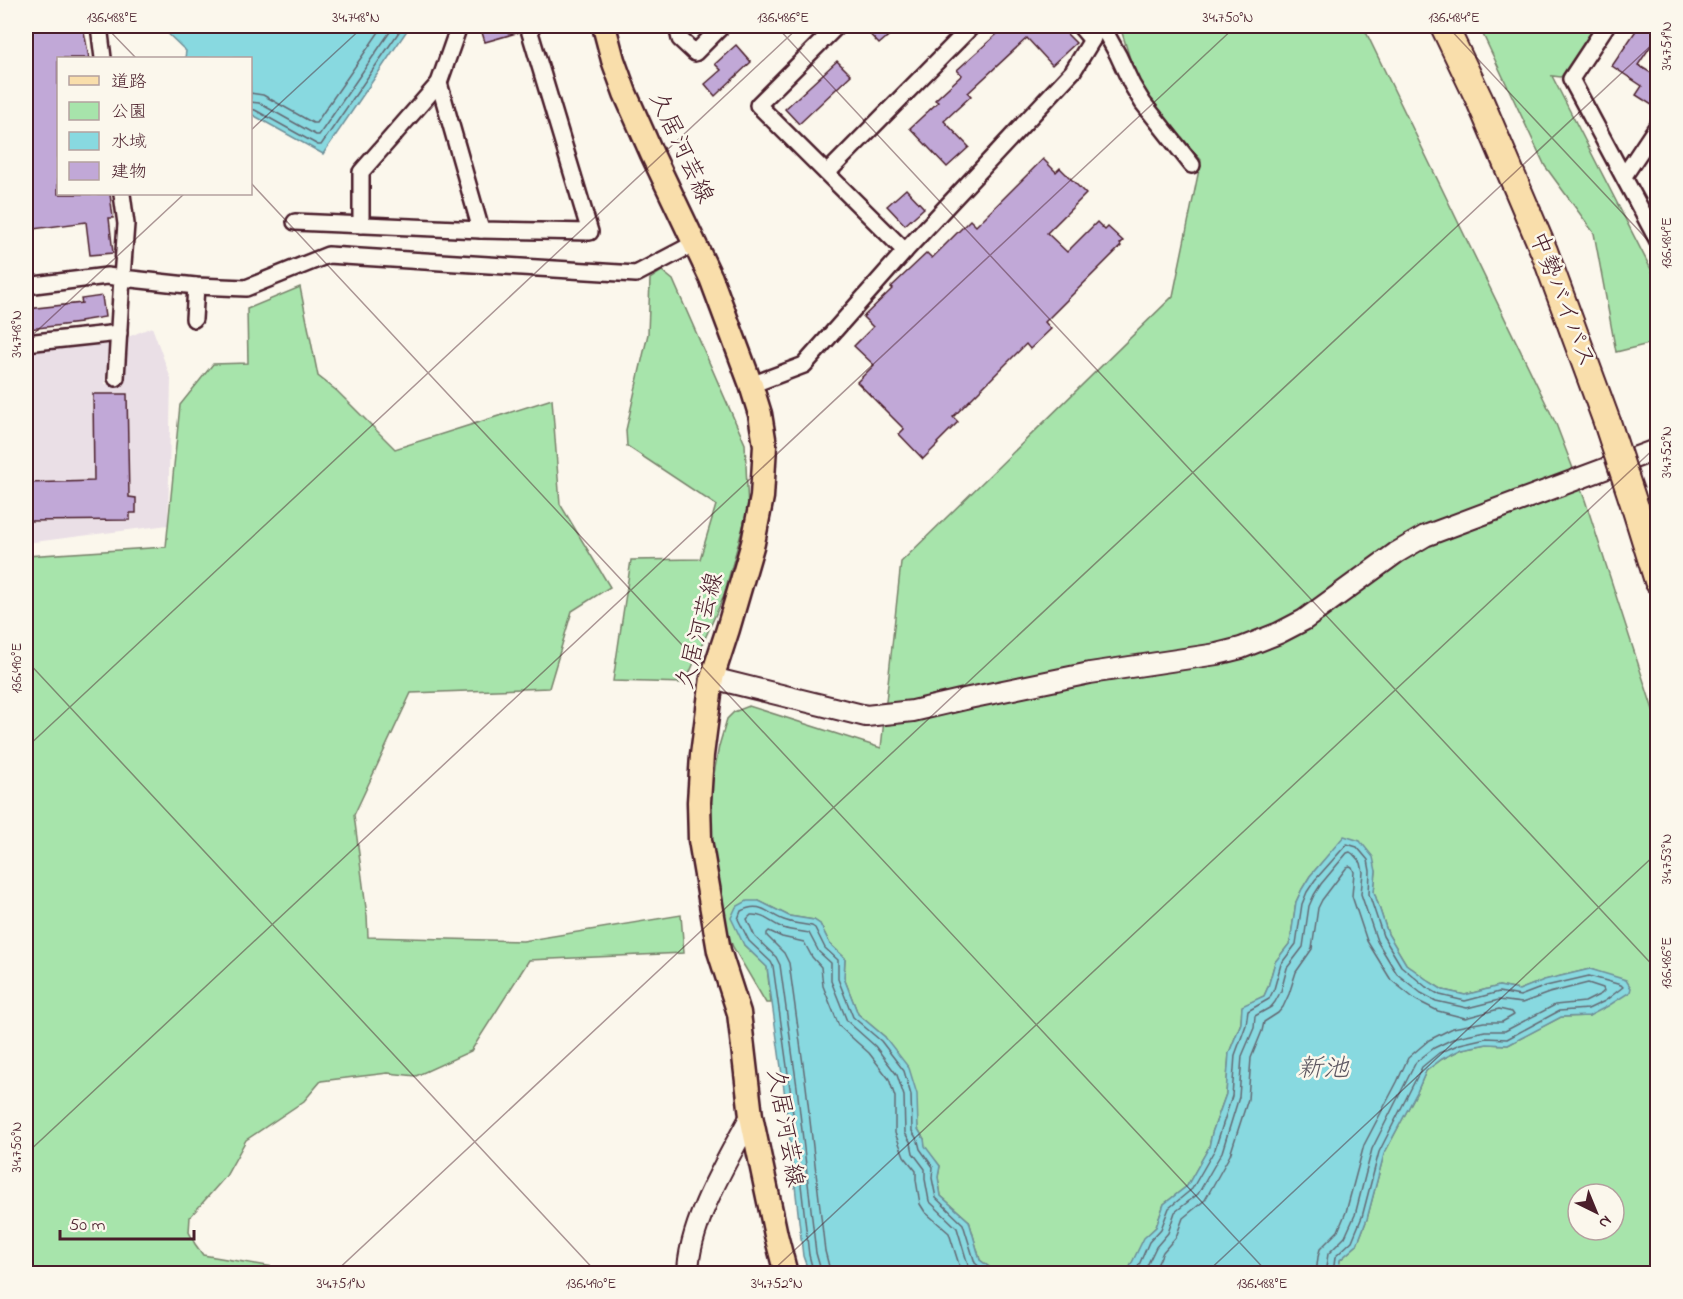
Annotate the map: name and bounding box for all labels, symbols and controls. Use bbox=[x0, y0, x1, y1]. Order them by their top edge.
text: 136.488°E bbox=[86, 7, 138, 29]
text: 34.748°N bbox=[332, 7, 380, 29]
text: 136.486°E bbox=[757, 7, 809, 29]
text: 34.750°N bbox=[1203, 7, 1253, 29]
text: 136.484°E bbox=[1428, 7, 1480, 29]
text: 34.751°N bbox=[1656, 21, 1678, 71]
legend bbox=[57, 57, 252, 195]
text: 道路 bbox=[111, 70, 147, 96]
street label: 久居河芸線 bbox=[639, 86, 721, 210]
text: 公園 bbox=[111, 100, 147, 126]
text: 水域 bbox=[111, 130, 147, 156]
text: 建物 bbox=[111, 160, 147, 186]
text: 136.484°E bbox=[1656, 217, 1678, 269]
street label: 中勢バイパス bbox=[1519, 227, 1603, 373]
text: 34.748°N bbox=[6, 310, 28, 358]
text: 34.752°N bbox=[1656, 426, 1678, 478]
street label: 久居河芸線 bbox=[669, 569, 733, 693]
text: 136.490°E bbox=[6, 643, 28, 693]
text: 34.753°N bbox=[1656, 834, 1678, 884]
text: 136.486°E bbox=[1656, 937, 1678, 989]
water label: 新池 bbox=[1297, 1051, 1350, 1089]
street label: 久居河芸線 bbox=[756, 1066, 812, 1190]
text: 34.750°N bbox=[6, 1122, 28, 1172]
north arrow bbox=[1566, 1182, 1626, 1242]
scale bar bbox=[60, 1203, 194, 1241]
text: N bbox=[1593, 1209, 1617, 1234]
text: 50 m bbox=[69, 1213, 106, 1239]
text: 34.751°N bbox=[316, 1273, 366, 1295]
text: 136.490°E bbox=[566, 1273, 616, 1295]
text: 34.752°N bbox=[751, 1273, 803, 1295]
text: 136.488°E bbox=[1236, 1273, 1288, 1295]

